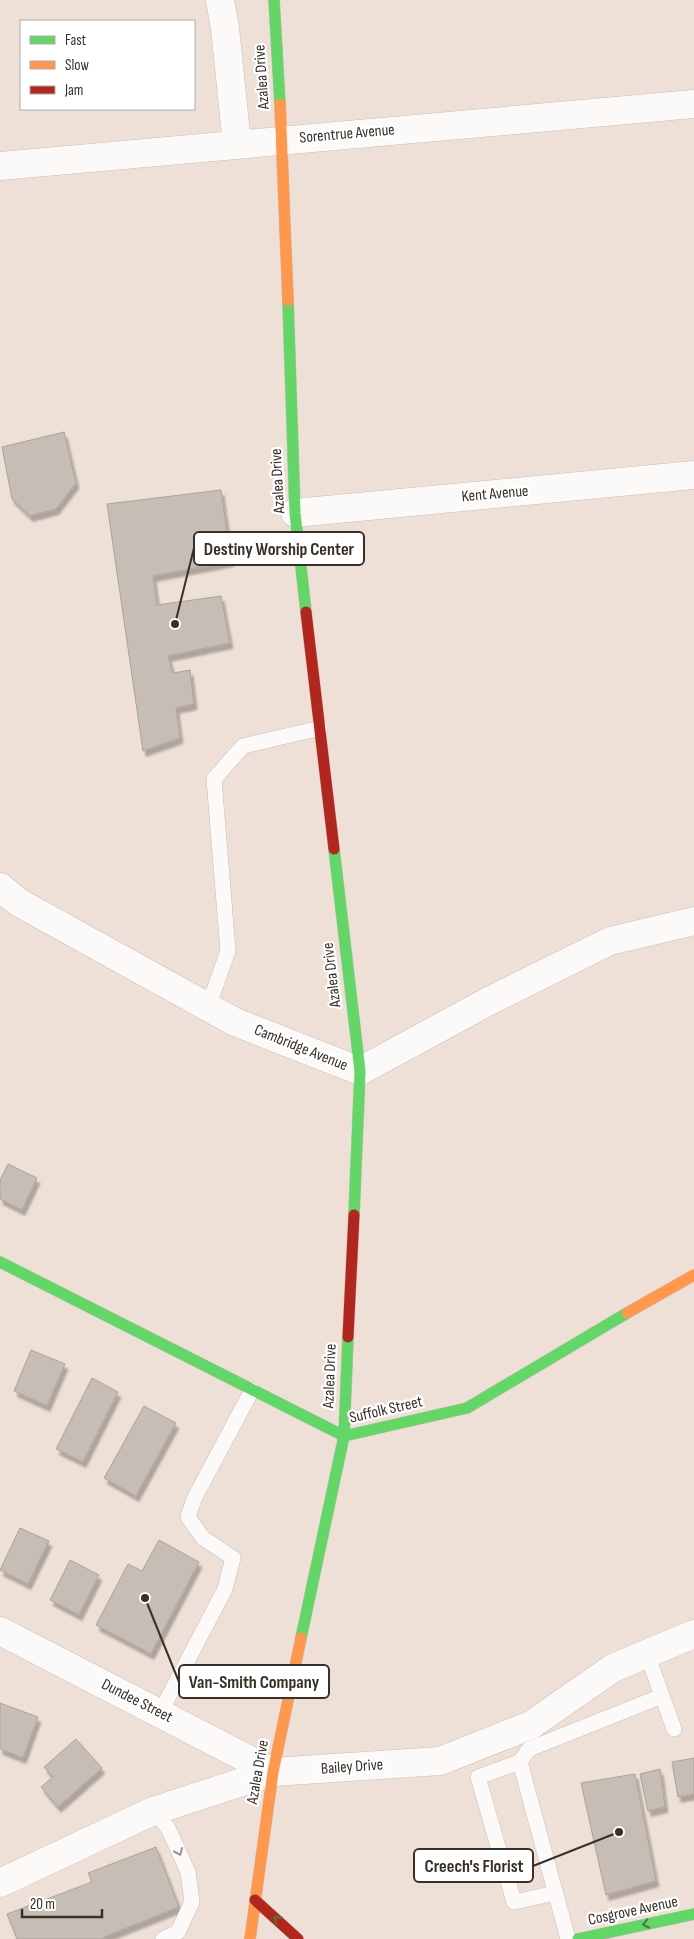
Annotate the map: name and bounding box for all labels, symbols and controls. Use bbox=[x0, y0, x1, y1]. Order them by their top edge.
legend bbox=[20, 20, 195, 110]
text: Fast bbox=[65, 31, 87, 50]
street label: Azalea Drive bbox=[250, 44, 274, 111]
text: Slow bbox=[65, 56, 89, 75]
text: Jam bbox=[64, 81, 83, 100]
street label: Sorentrue Avenue bbox=[299, 120, 395, 148]
street label: Azalea Drive bbox=[267, 448, 289, 515]
street label: Kent Avenue bbox=[461, 482, 529, 506]
callout: Destiny Worship Center bbox=[194, 532, 364, 565]
text: Destiny Worship Center bbox=[204, 539, 355, 560]
street label: Azalea Drive bbox=[319, 942, 346, 1009]
street label: Cambridge Avenue bbox=[251, 1021, 351, 1075]
street label: Azalea Drive bbox=[319, 1343, 341, 1410]
street label: Suffolk Street bbox=[348, 1392, 424, 1428]
callout: Van-Smith Company bbox=[179, 1665, 329, 1698]
text: Van-Smith Company bbox=[189, 1672, 320, 1693]
street label: Dundee Street bbox=[98, 1675, 176, 1727]
street label: Azalea Drive bbox=[243, 1738, 273, 1807]
street label: Bailey Drive bbox=[320, 1755, 384, 1779]
one-way arrow bbox=[172, 1847, 183, 1856]
callout: Creech's Florist bbox=[414, 1849, 533, 1882]
text: Creech's Florist bbox=[425, 1856, 524, 1877]
scale bar bbox=[22, 1886, 102, 1918]
street label: Cosgrove Avenue bbox=[586, 1892, 680, 1930]
text: 20 m bbox=[30, 1895, 55, 1914]
one-way arrow bbox=[273, 1916, 282, 1925]
one-way arrow bbox=[642, 1919, 651, 1929]

